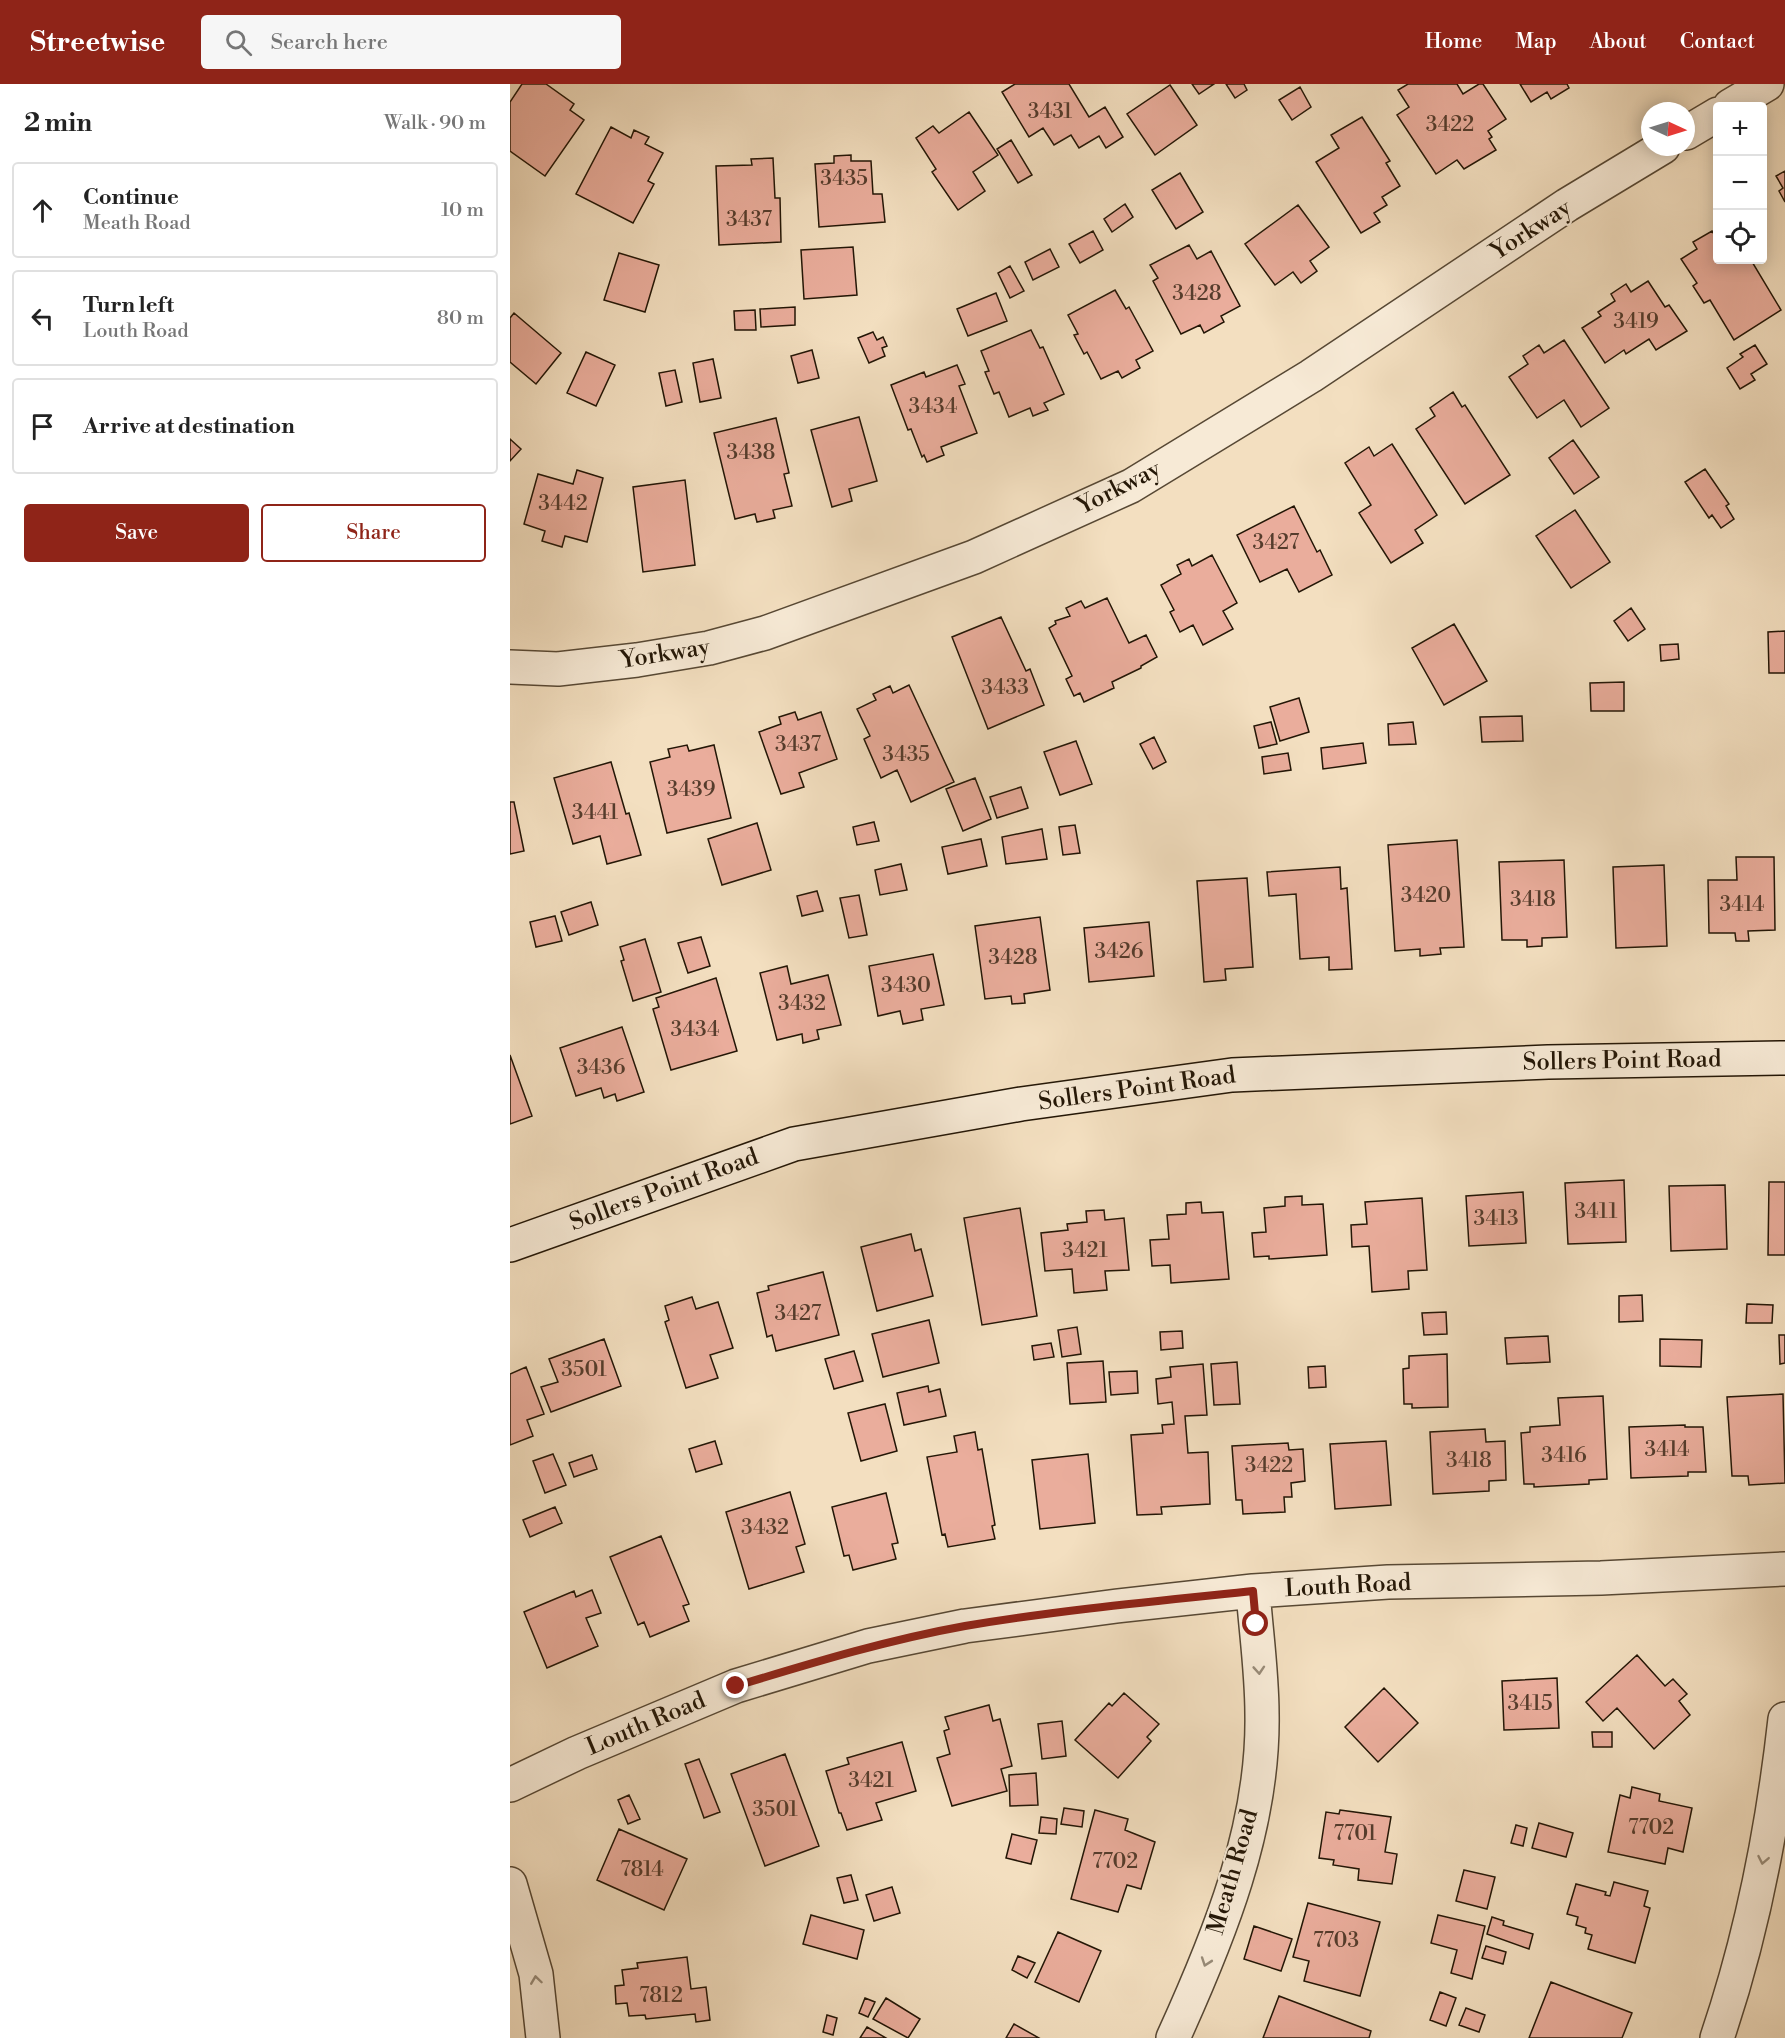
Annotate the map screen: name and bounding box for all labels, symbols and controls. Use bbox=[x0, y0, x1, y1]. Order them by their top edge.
search box bbox=[201, 15, 621, 69]
text: Streetwise bbox=[30, 25, 165, 60]
icon: search bbox=[222, 26, 255, 59]
text: Search here bbox=[270, 29, 388, 56]
text: Home bbox=[1425, 29, 1482, 55]
text: Map bbox=[1515, 29, 1557, 55]
text: About bbox=[1590, 29, 1647, 55]
text: Contact bbox=[1680, 29, 1755, 55]
house number: 3431 bbox=[1028, 99, 1072, 125]
north arrow bbox=[1641, 102, 1695, 156]
map controls bbox=[1713, 102, 1767, 264]
button: + bbox=[1713, 102, 1767, 156]
text: 2 min bbox=[24, 107, 92, 139]
text: Walk · 90 m bbox=[384, 111, 486, 136]
house number: 3422 bbox=[1426, 112, 1474, 138]
button: − bbox=[1713, 156, 1767, 210]
house number: 3435 bbox=[820, 166, 868, 192]
text: Continue bbox=[83, 184, 179, 211]
street label: Yorkway bbox=[1483, 193, 1577, 268]
icon: ahead bbox=[26, 194, 59, 227]
text: 10 m bbox=[441, 198, 484, 223]
house number: 3437 bbox=[726, 207, 773, 233]
button: locate bbox=[1713, 210, 1767, 264]
text: Meath Road bbox=[83, 211, 191, 236]
house number: 3428 bbox=[1172, 281, 1222, 307]
text: Turn left bbox=[83, 292, 174, 319]
icon: left bbox=[26, 302, 59, 335]
text: 80 m bbox=[437, 306, 484, 331]
house number: 3419 bbox=[1613, 309, 1659, 335]
text: Louth Road bbox=[83, 319, 189, 344]
house number: 3434 bbox=[909, 394, 957, 420]
icon: arrive bbox=[26, 410, 59, 443]
text: Arrive at destination bbox=[83, 413, 295, 440]
house number: 3438 bbox=[727, 440, 775, 466]
street label: Yorkway bbox=[1070, 454, 1166, 523]
house number: 3442 bbox=[538, 491, 588, 517]
button: Save bbox=[24, 504, 249, 562]
button: Share bbox=[261, 504, 486, 562]
house number: 3427 bbox=[1253, 530, 1300, 556]
street label: Yorkway bbox=[616, 632, 712, 676]
house number: 3433 bbox=[981, 675, 1029, 701]
house number: 3437 bbox=[775, 732, 822, 758]
house number: 3435 bbox=[882, 742, 930, 768]
house number: 3439 bbox=[667, 777, 715, 803]
house number: 3441 bbox=[572, 800, 618, 826]
house number: 3420 bbox=[1401, 883, 1451, 909]
house number: 3418 bbox=[1510, 887, 1556, 913]
house number: 3414 bbox=[1719, 892, 1765, 918]
house number: 3426 bbox=[1094, 939, 1144, 965]
house number: 3428 bbox=[988, 945, 1038, 971]
house number: 3430 bbox=[881, 973, 931, 999]
house number: 3432 bbox=[778, 991, 826, 1017]
house number: 3434 bbox=[671, 1017, 719, 1043]
street label: Sollers Point Road bbox=[1522, 1044, 1722, 1078]
house number: 3436 bbox=[577, 1055, 626, 1081]
street label: Sollers Point Road bbox=[1036, 1060, 1238, 1118]
street label: Sollers Point Road bbox=[565, 1142, 763, 1238]
house number: 3411 bbox=[1574, 1199, 1618, 1225]
house number: 3413 bbox=[1473, 1206, 1519, 1232]
house number: 3421 bbox=[1062, 1238, 1108, 1264]
house number: 3427 bbox=[775, 1301, 822, 1327]
house number: 3501 bbox=[561, 1357, 607, 1383]
house number: 3414 bbox=[1644, 1437, 1690, 1463]
house number: 3416 bbox=[1541, 1443, 1587, 1469]
house number: 3418 bbox=[1446, 1448, 1492, 1474]
house number: 3422 bbox=[1245, 1453, 1293, 1479]
house number: 3432 bbox=[741, 1515, 789, 1541]
street label: Louth Road bbox=[1284, 1568, 1412, 1604]
route start bbox=[1242, 1610, 1268, 1636]
one-way arrow bbox=[1252, 1666, 1265, 1675]
route end bbox=[722, 1672, 748, 1698]
street label: Louth Road bbox=[582, 1685, 711, 1763]
house number: 3415 bbox=[1507, 1691, 1553, 1717]
house number: 3421 bbox=[848, 1768, 894, 1794]
house number: 3501 bbox=[752, 1797, 798, 1823]
street label: Meath Road bbox=[1201, 1805, 1265, 1938]
house number: 7702 bbox=[1628, 1815, 1674, 1841]
house number: 7701 bbox=[1334, 1821, 1376, 1847]
house number: 7702 bbox=[1092, 1849, 1138, 1875]
one-way arrow bbox=[1757, 1855, 1770, 1865]
house number: 7814 bbox=[620, 1857, 664, 1883]
house number: 7703 bbox=[1313, 1928, 1359, 1954]
one-way arrow bbox=[1201, 1957, 1214, 1967]
one-way arrow bbox=[531, 1975, 543, 1985]
house number: 7812 bbox=[639, 1983, 683, 2009]

